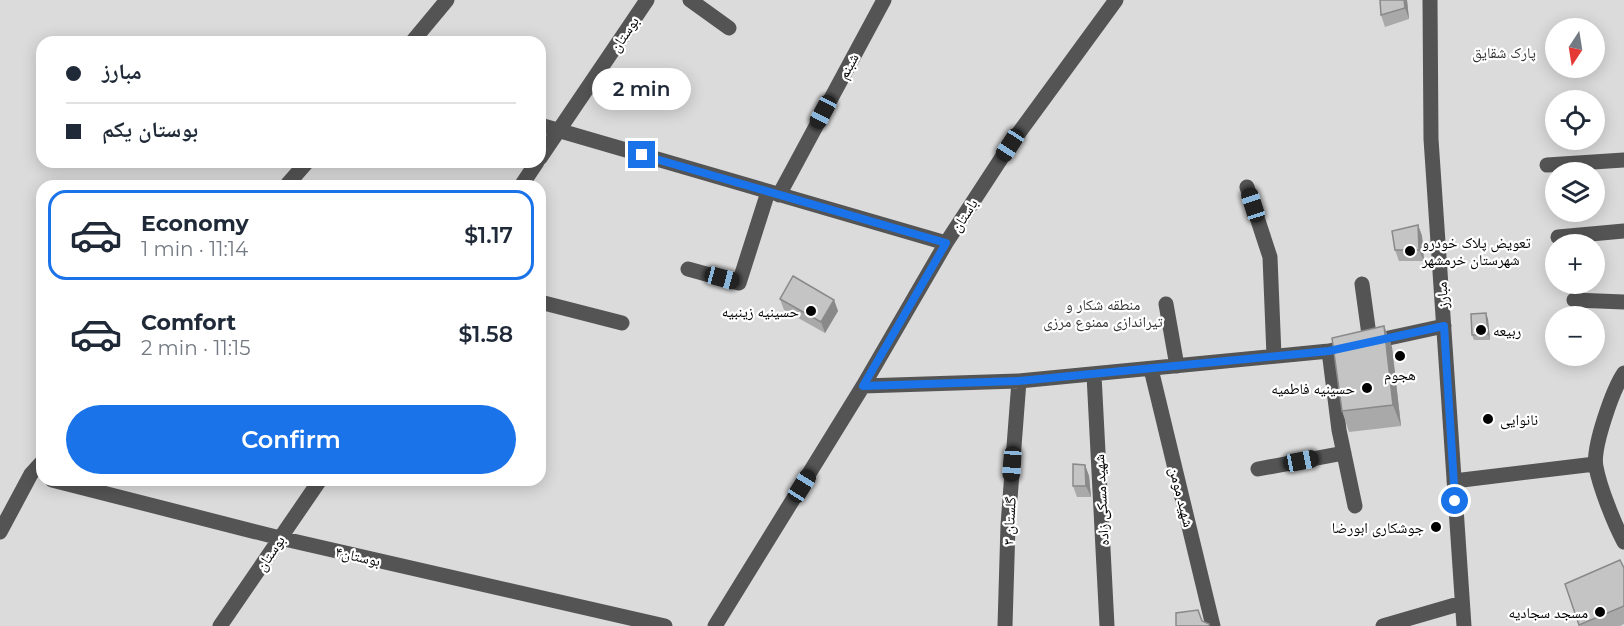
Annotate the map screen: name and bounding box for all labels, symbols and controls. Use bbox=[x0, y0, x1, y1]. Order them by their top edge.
street label: بوستان bbox=[605, 13, 644, 56]
north arrow bbox=[1545, 18, 1605, 78]
map controls bbox=[1545, 18, 1605, 366]
park label: پارک شقایق bbox=[1472, 43, 1536, 63]
street label: شبنم bbox=[833, 50, 864, 83]
text: مبارز bbox=[102, 58, 142, 85]
callout: 2 min bbox=[592, 68, 692, 110]
text: 2 min bbox=[613, 77, 670, 101]
button: locate bbox=[1545, 90, 1605, 150]
car bbox=[807, 92, 839, 132]
text: بوستان یکم bbox=[102, 116, 198, 143]
car bbox=[993, 125, 1027, 165]
route end bbox=[628, 141, 655, 168]
button: layers bbox=[1545, 162, 1605, 222]
car bbox=[1239, 185, 1267, 225]
street label: باستان bbox=[946, 195, 983, 236]
icon: car bbox=[69, 208, 123, 262]
text: Economy bbox=[141, 210, 249, 237]
text: $1.17 bbox=[464, 222, 513, 249]
place label: تعویض پلاک خودرو شهرستان خرمشهر bbox=[1421, 233, 1531, 270]
button: + bbox=[1545, 234, 1605, 294]
text: 1 min · 11:14 bbox=[141, 237, 248, 261]
marker: تعویض پلاک خودرو شهرستان خرمشهر bbox=[1403, 244, 1417, 258]
car bbox=[702, 265, 742, 291]
street label: مبارز bbox=[1432, 281, 1452, 310]
park label: منطقه شکار و تیراندازی ممنوع مرزی bbox=[1043, 295, 1163, 332]
place label: حسینیه زینبیه bbox=[722, 302, 799, 321]
marker: حسینیه زینبیه bbox=[804, 304, 818, 318]
button: − bbox=[1545, 306, 1605, 366]
icon: car bbox=[69, 307, 123, 361]
text: Comfort bbox=[141, 309, 236, 336]
text: $1.58 bbox=[458, 321, 513, 348]
place label: ربیعه bbox=[1493, 321, 1522, 340]
marker: ربیعه bbox=[1474, 323, 1488, 337]
text: 2 min · 11:15 bbox=[141, 336, 250, 360]
marker: هجوم bbox=[1393, 349, 1407, 363]
place label: هجوم bbox=[1384, 365, 1416, 385]
place label: حسینیه فاطمیه bbox=[1271, 379, 1355, 398]
marker: حسینیه فاطمیه bbox=[1360, 381, 1374, 395]
button: Confirm bbox=[66, 405, 516, 474]
place label: نانوایی bbox=[1500, 410, 1538, 430]
marker: نانوایی bbox=[1481, 412, 1495, 426]
car bbox=[1002, 445, 1022, 483]
car bbox=[1282, 449, 1320, 473]
street label: شهید مسکی زاده bbox=[1089, 454, 1114, 546]
street label: شهید مومن bbox=[1164, 465, 1199, 529]
car bbox=[785, 466, 819, 506]
route start bbox=[1441, 487, 1468, 514]
street label: گلستان ۳ bbox=[998, 496, 1021, 546]
place label: جوشکاری ابورضا bbox=[1332, 518, 1424, 538]
marker: جوشکاری ابورضا bbox=[1429, 520, 1443, 534]
street label: بوستان bbox=[251, 532, 290, 575]
street label: بوستان۴ bbox=[333, 542, 382, 571]
place label: مسجد سجادیه bbox=[1508, 603, 1588, 622]
marker: مسجد سجادیه bbox=[1593, 605, 1607, 619]

